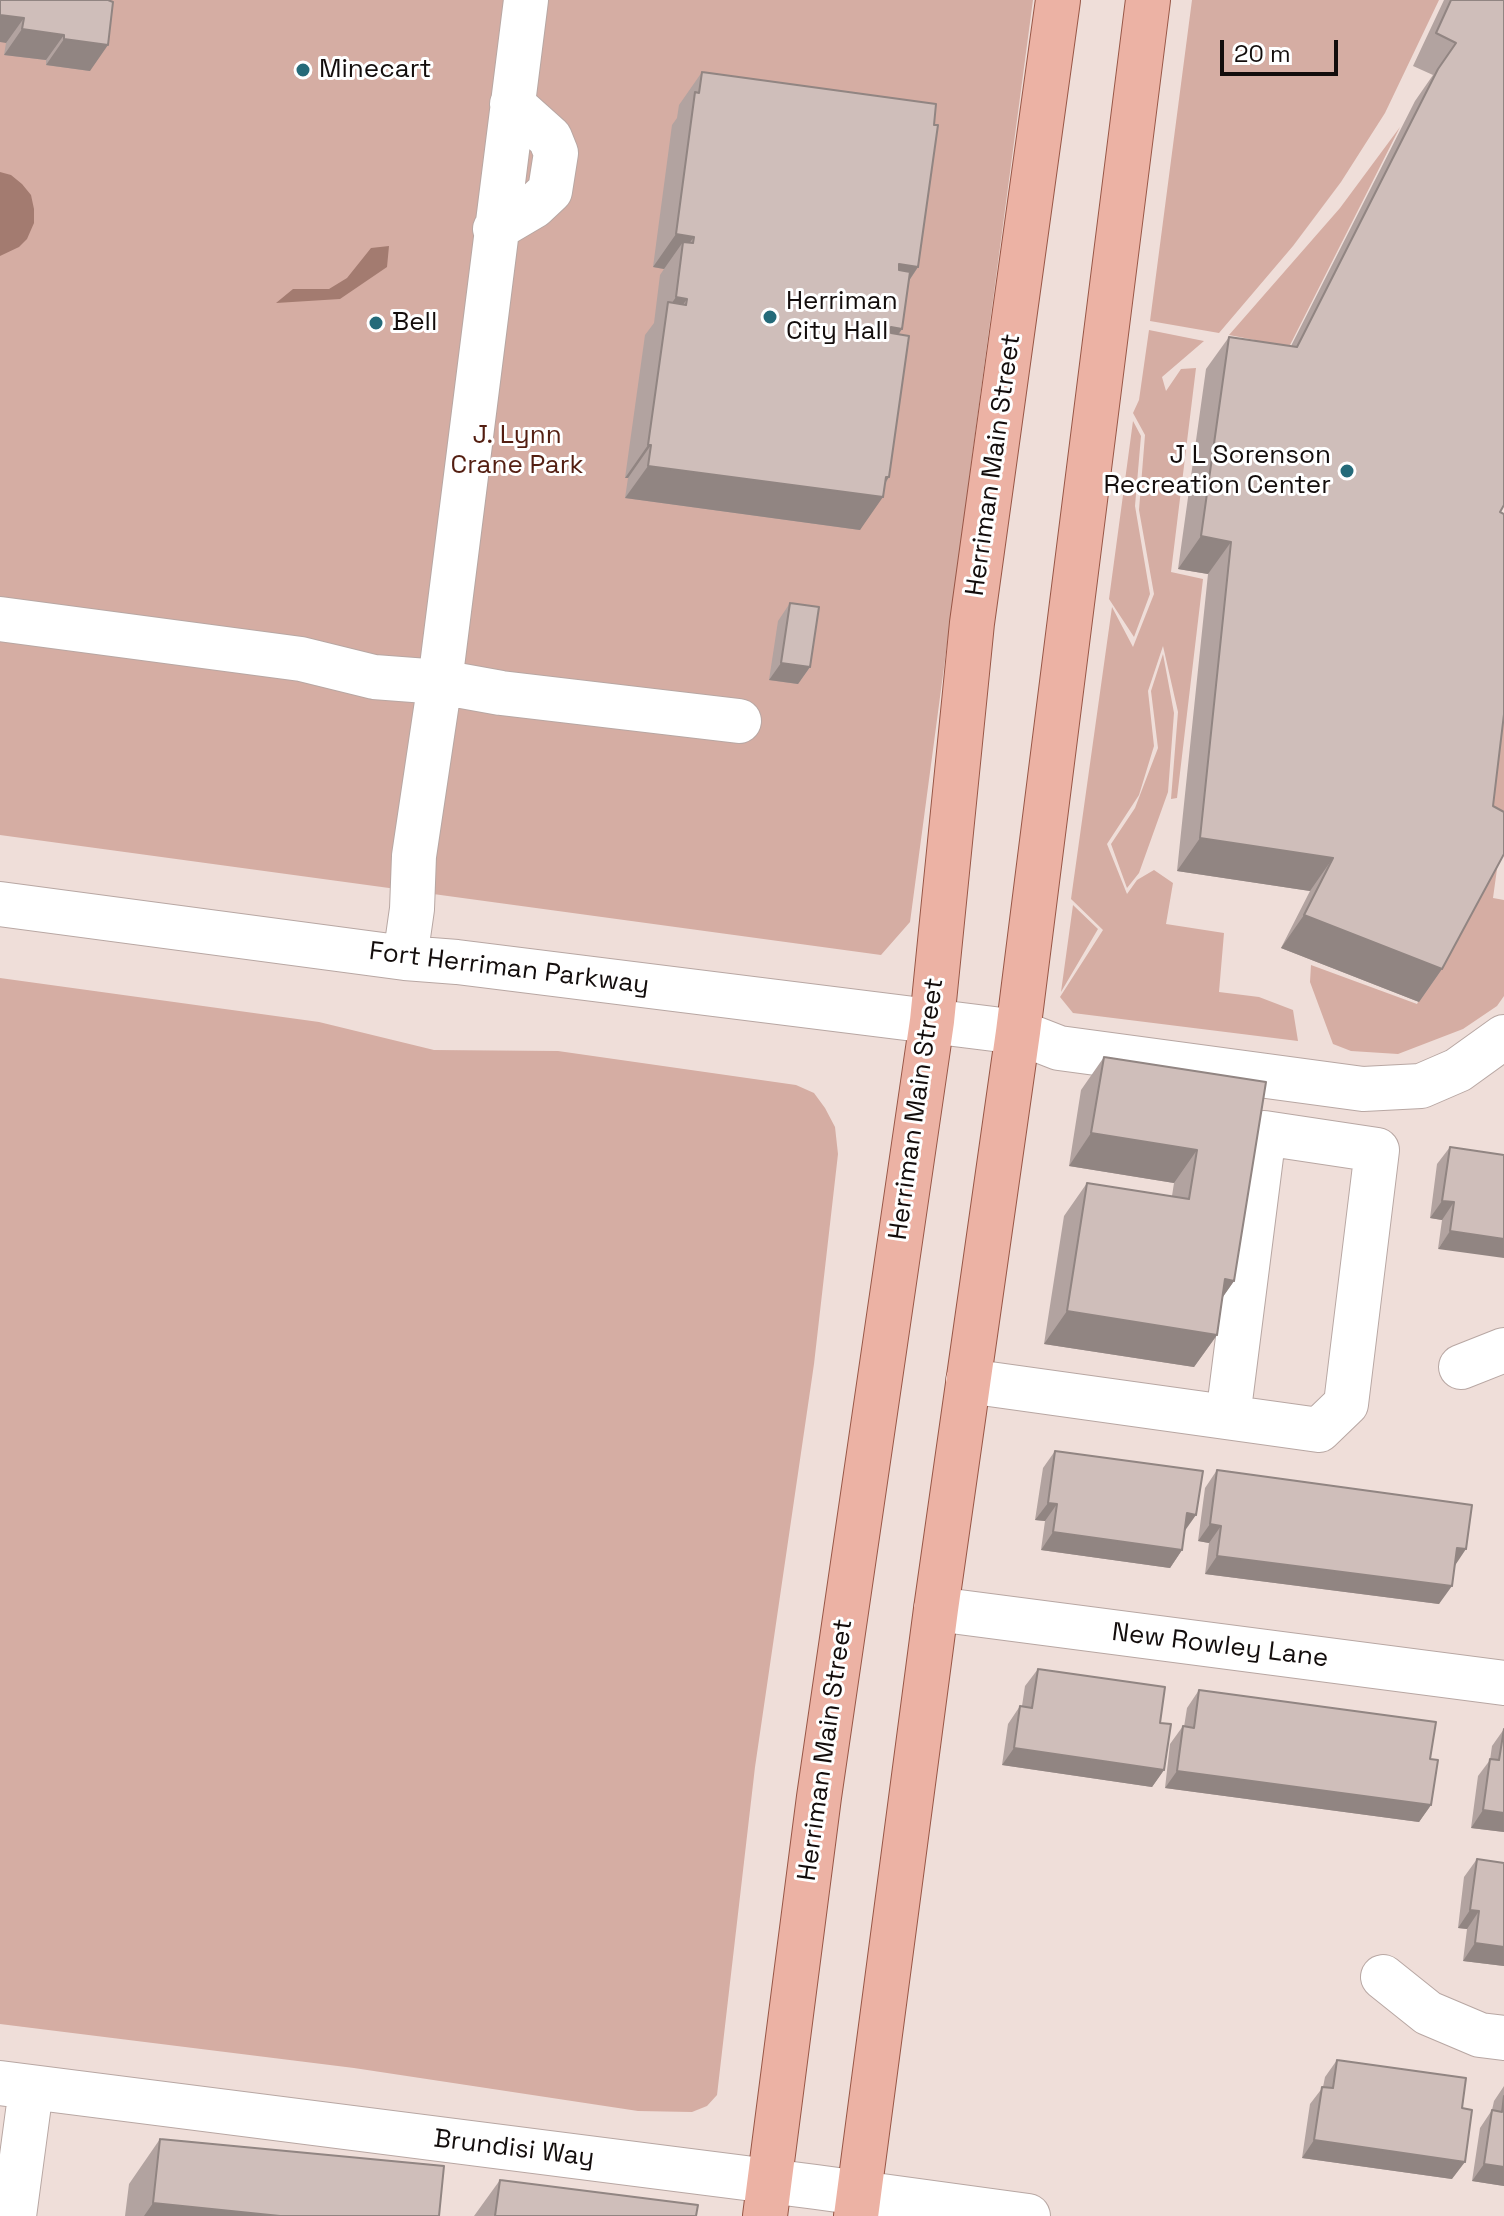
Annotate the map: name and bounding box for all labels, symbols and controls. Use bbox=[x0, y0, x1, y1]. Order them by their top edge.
scale bar bbox=[1224, 24, 1342, 74]
text: 20 m bbox=[1234, 38, 1291, 69]
place label: Minecart bbox=[319, 54, 431, 86]
marker: Minecart bbox=[294, 61, 312, 79]
place label: Herriman City Hall bbox=[786, 286, 898, 348]
place label: Bell bbox=[392, 307, 437, 339]
marker: Herriman City Hall bbox=[761, 308, 779, 326]
marker: Bell bbox=[367, 314, 385, 332]
street label: Herriman Main Street bbox=[960, 332, 1028, 598]
park label: J. Lynn Crane Park bbox=[450, 420, 584, 482]
place label: J L Sorenson Recreation Center bbox=[1103, 440, 1331, 502]
marker: J L Sorenson Recreation Center bbox=[1338, 462, 1356, 480]
street label: Fort Herriman Parkway bbox=[367, 936, 651, 1002]
street label: Herriman Main Street bbox=[883, 976, 951, 1242]
street label: Herriman Main Street bbox=[792, 1617, 860, 1883]
street label: New Rowley Lane bbox=[1110, 1617, 1330, 1675]
street label: Brundisi Way bbox=[432, 2124, 596, 2174]

